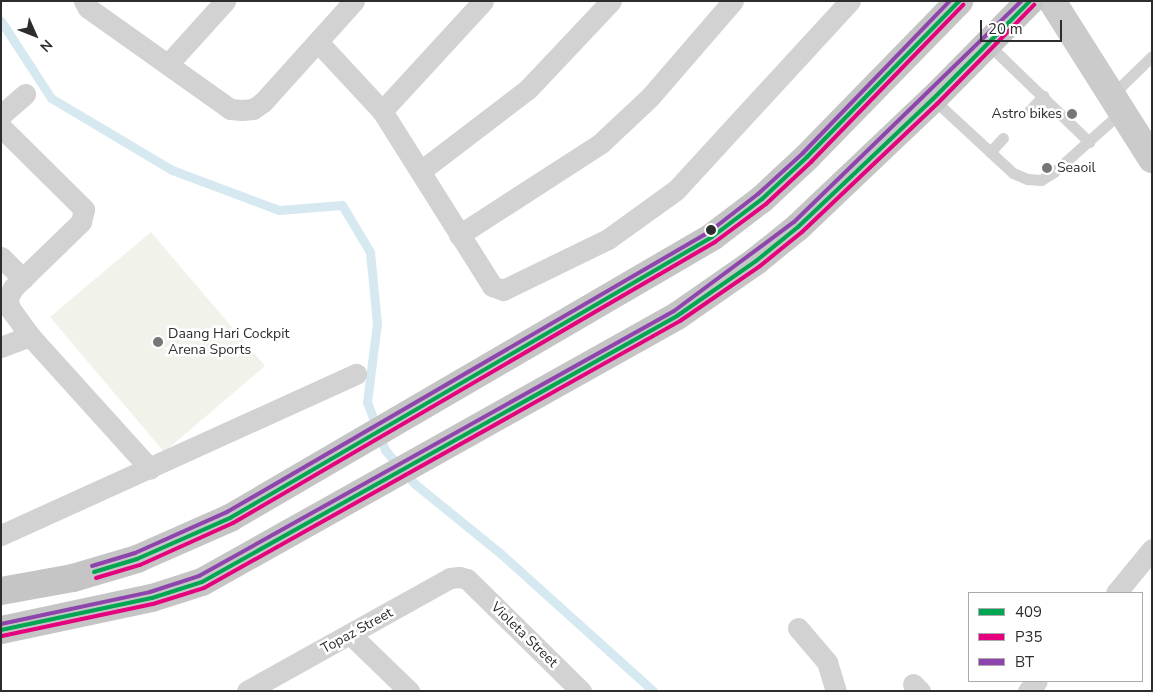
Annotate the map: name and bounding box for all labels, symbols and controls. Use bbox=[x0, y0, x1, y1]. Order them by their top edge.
north arrow bbox=[10, 10, 60, 60]
scale bar bbox=[983, 10, 1066, 42]
text: 20 m bbox=[988, 19, 1023, 39]
text: N bbox=[36, 35, 57, 56]
place label: Astro bikes bbox=[992, 106, 1062, 122]
marker: Astro bikes bbox=[1066, 108, 1078, 120]
place label: Seaoil bbox=[1057, 160, 1096, 176]
marker: Seaoil bbox=[1041, 162, 1053, 174]
unlabelled marker bbox=[706, 225, 716, 235]
place label: Daang Hari Cockpit Arena Sports bbox=[168, 326, 289, 358]
marker: Daang Hari Cockpit Arena Sports bbox=[152, 336, 164, 348]
legend bbox=[968, 592, 1143, 682]
street label: Violeta Street bbox=[487, 599, 561, 671]
text: 409 bbox=[1015, 602, 1042, 622]
street label: Topaz Street bbox=[318, 605, 396, 657]
text: P35 bbox=[1015, 627, 1043, 647]
text: BT bbox=[1015, 652, 1034, 672]

